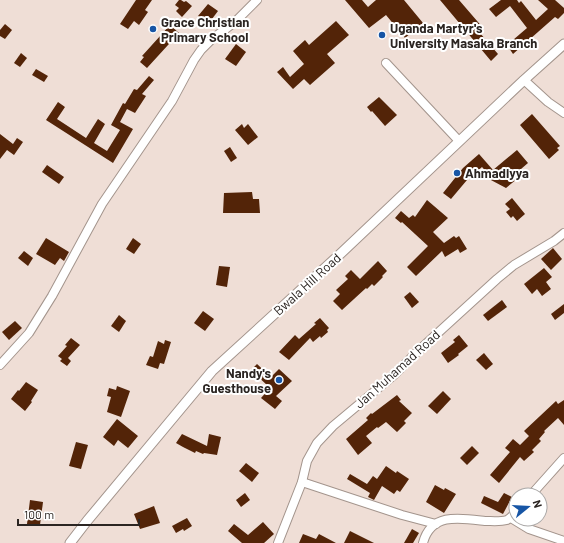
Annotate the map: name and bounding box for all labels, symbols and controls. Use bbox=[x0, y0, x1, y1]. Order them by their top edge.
place label: Grace Christian Primary School bbox=[161, 14, 249, 45]
place label: Uganda Martyr's University Masaka Branch bbox=[390, 20, 538, 51]
marker: Grace Christian Primary School bbox=[148, 24, 158, 34]
marker: Uganda Martyr's University Masaka Branch bbox=[377, 30, 387, 40]
place label: Ahmadiyya bbox=[465, 165, 529, 181]
marker: Ahmadiyya bbox=[452, 168, 462, 178]
street label: Bwala Hill Road bbox=[270, 250, 344, 318]
street label: Jan Muhamad Road bbox=[351, 326, 443, 412]
place label: Nandy's Guesthouse bbox=[202, 365, 271, 396]
marker: Nandy's Guesthouse bbox=[274, 375, 284, 385]
north arrow bbox=[508, 487, 548, 527]
text: N bbox=[531, 498, 545, 509]
scale bar bbox=[18, 501, 139, 527]
text: 100 m bbox=[24, 507, 54, 521]

